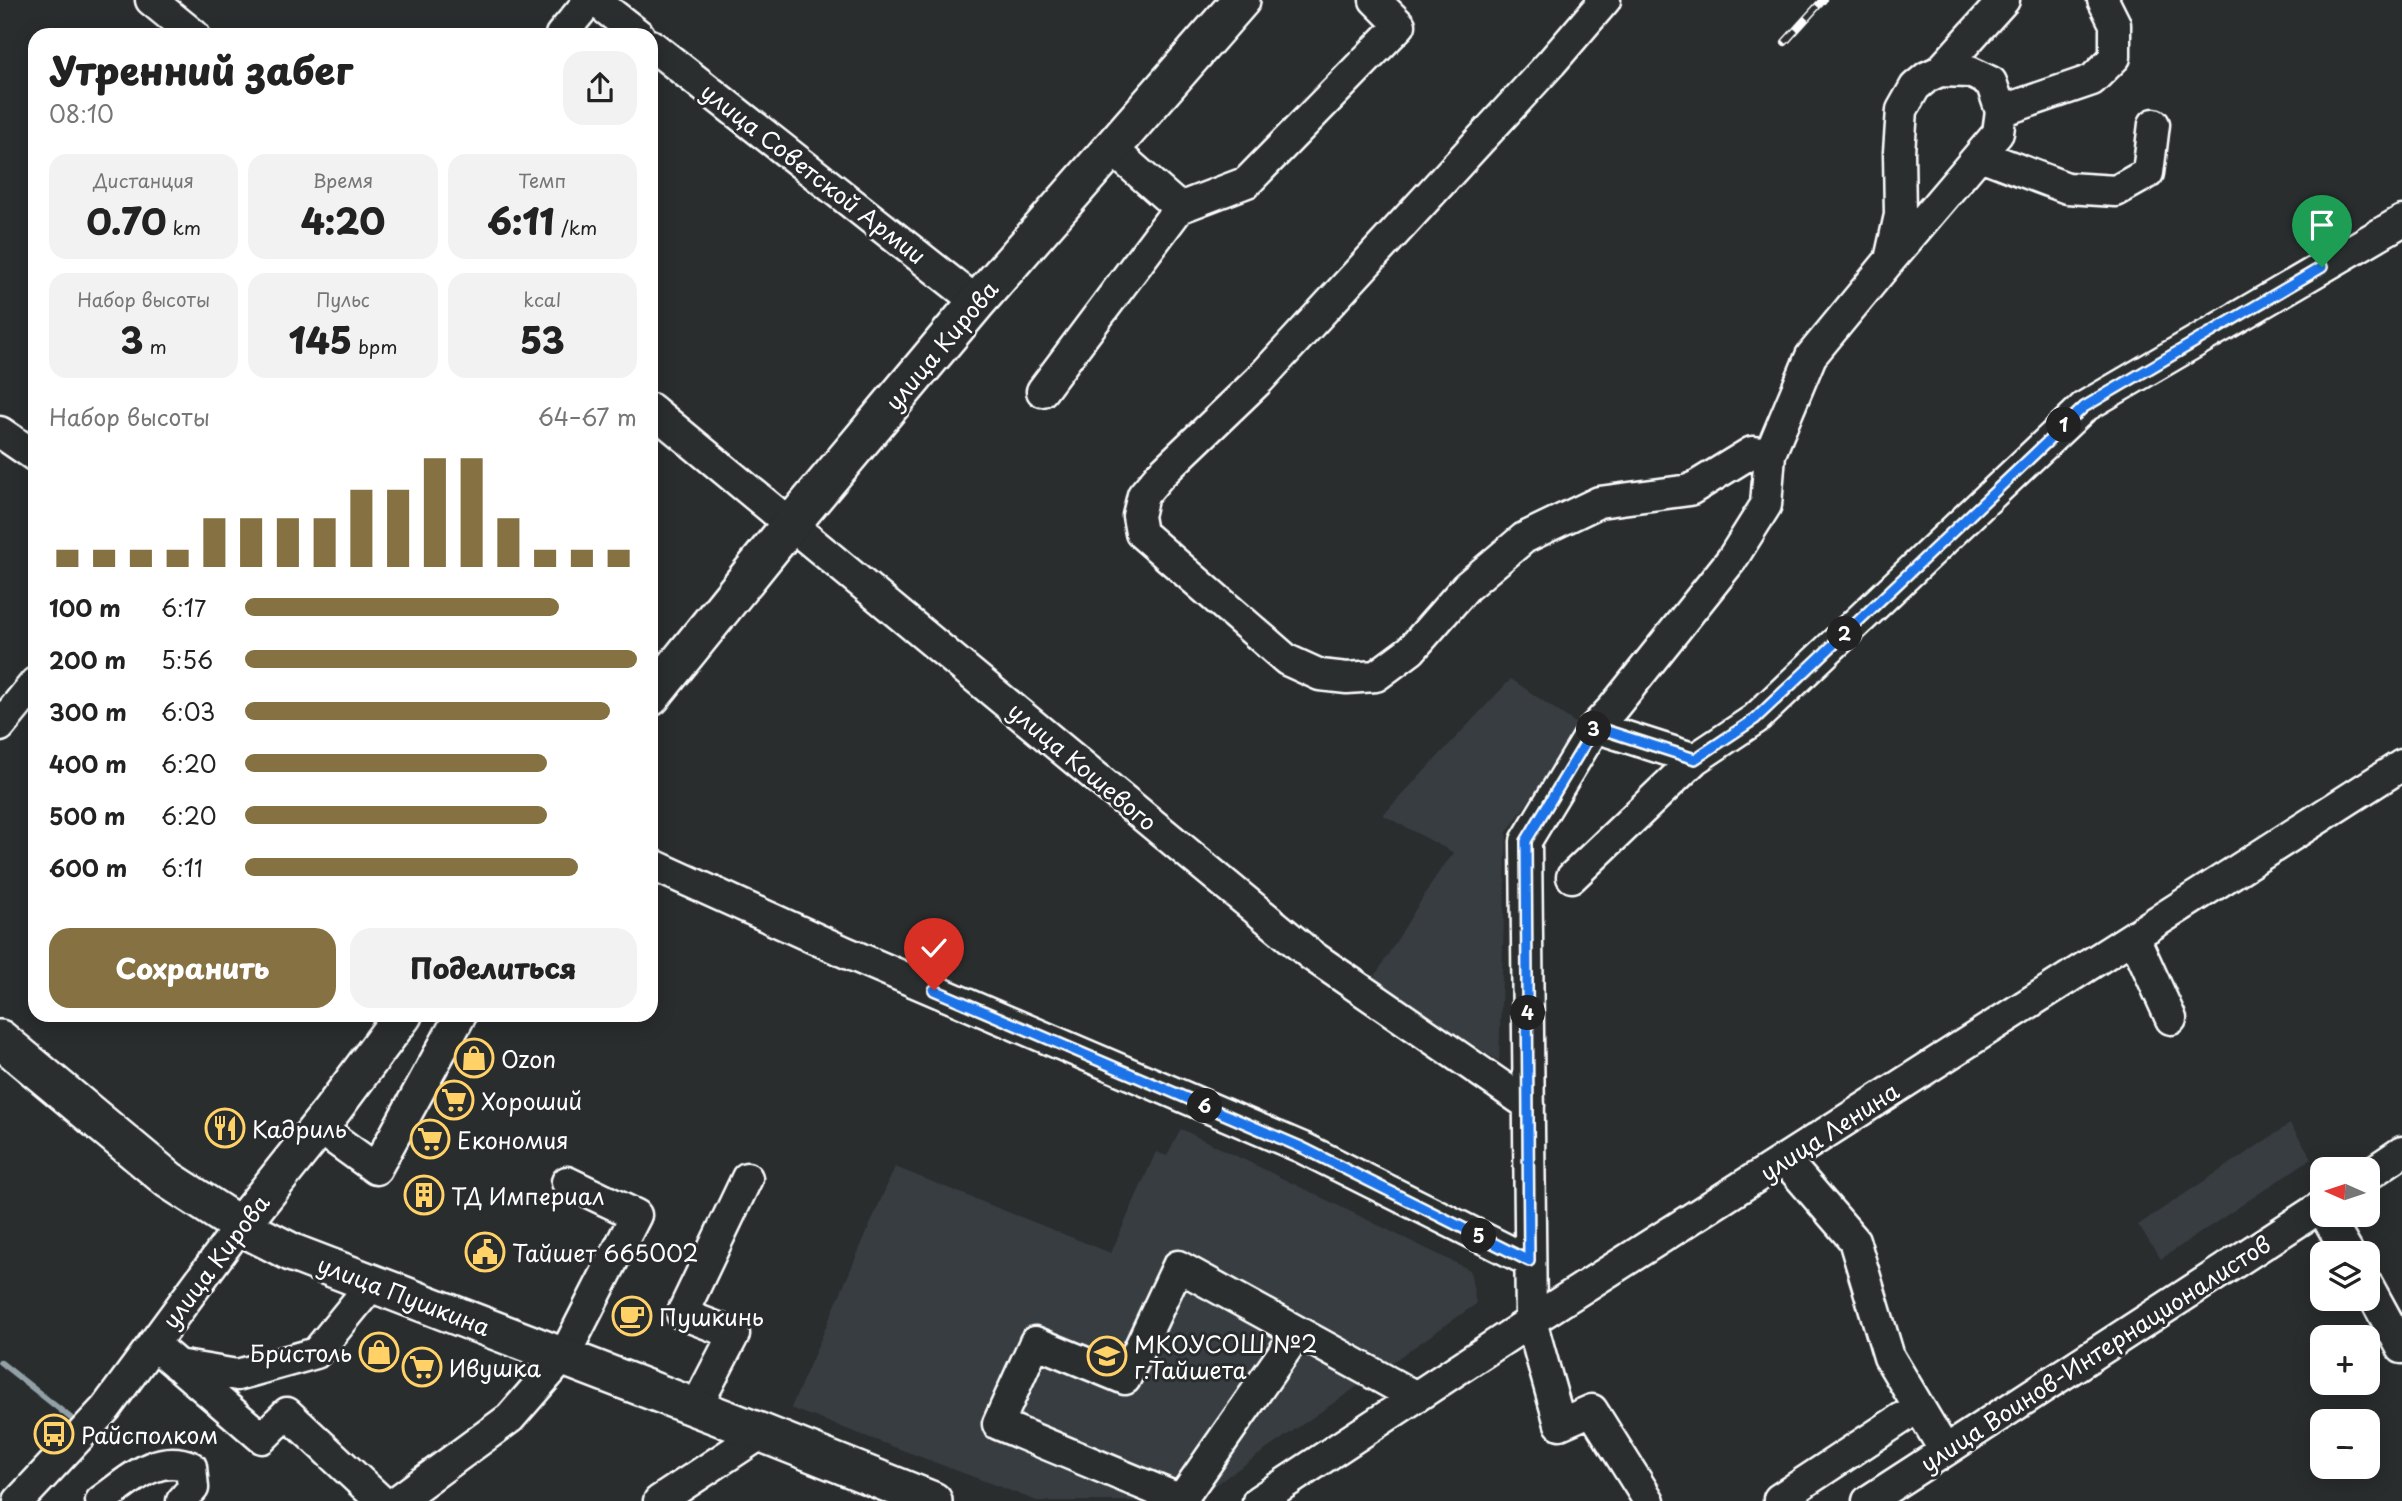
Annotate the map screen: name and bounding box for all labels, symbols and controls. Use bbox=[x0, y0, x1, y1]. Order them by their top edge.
text: Утренний забег bbox=[49, 41, 353, 98]
button: share bbox=[563, 51, 637, 125]
street label: улица Советской Армии bbox=[694, 74, 934, 272]
text: 08:10 bbox=[49, 96, 114, 131]
text: Дистанция bbox=[93, 166, 194, 194]
text: Время bbox=[313, 166, 373, 194]
text: Темп bbox=[518, 166, 566, 194]
text: 0.70 bbox=[86, 194, 166, 247]
text: 4:20 bbox=[301, 194, 385, 247]
text: 6:11 bbox=[487, 194, 555, 247]
pin bbox=[2292, 195, 2352, 267]
icon: arrive bbox=[2303, 206, 2341, 244]
text: km bbox=[166, 213, 201, 241]
text: /km bbox=[555, 213, 597, 241]
street label: улица Кирова bbox=[876, 272, 1006, 418]
text: Набор высоты bbox=[77, 285, 210, 313]
text: Пульс bbox=[316, 285, 370, 313]
text: kcal bbox=[523, 285, 561, 313]
text: 3 bbox=[121, 313, 143, 366]
text: 145 bbox=[288, 313, 352, 366]
text: 53 bbox=[520, 313, 565, 366]
text: m bbox=[143, 332, 167, 360]
text: bpm bbox=[352, 332, 398, 360]
text: Набор высоты bbox=[49, 399, 210, 434]
text: 64–67 m bbox=[538, 399, 637, 434]
pin: 1 bbox=[2046, 408, 2082, 442]
text: 1 bbox=[2059, 410, 2068, 438]
text: 100 m bbox=[49, 590, 121, 625]
text: 6:17 bbox=[161, 590, 206, 625]
pin: 2 bbox=[1828, 616, 1862, 652]
text: 2 bbox=[1838, 619, 1851, 647]
text: 200 m bbox=[49, 642, 126, 677]
text: 5:56 bbox=[161, 642, 213, 677]
street label: улица Кошевого bbox=[1001, 693, 1165, 839]
text: 300 m bbox=[49, 694, 127, 729]
text: 6:03 bbox=[161, 694, 215, 729]
pin: 3 bbox=[1576, 712, 1612, 746]
text: 3 bbox=[1587, 714, 1600, 742]
text: 400 m bbox=[49, 746, 127, 781]
text: 6:20 bbox=[161, 746, 217, 781]
text: 500 m bbox=[49, 798, 126, 833]
text: 6:20 bbox=[161, 798, 217, 833]
text: 600 m bbox=[49, 850, 127, 885]
text: 6:11 bbox=[161, 850, 203, 885]
pin bbox=[904, 918, 964, 990]
button: Сохранить bbox=[49, 928, 336, 1008]
button: Поделиться bbox=[350, 928, 637, 1008]
icon: check bbox=[915, 929, 953, 967]
pin: 4 bbox=[1510, 996, 1546, 1030]
text: 4 bbox=[1521, 998, 1534, 1026]
shop icon: Ozon bbox=[453, 1037, 495, 1079]
place label: Ozon bbox=[501, 1041, 556, 1076]
street label: улица Ленина bbox=[1753, 1073, 1906, 1189]
supermarket icon: Хороший bbox=[433, 1079, 475, 1121]
place label: Хороший bbox=[481, 1083, 582, 1118]
pin: 6 bbox=[1188, 1088, 1222, 1124]
text: 6 bbox=[1198, 1091, 1211, 1119]
restaurant icon: Кадриль bbox=[204, 1107, 246, 1149]
place label: Кадриль bbox=[252, 1111, 347, 1146]
supermarket icon: Економия bbox=[409, 1118, 451, 1160]
place label: Економия bbox=[457, 1122, 569, 1157]
north arrow bbox=[2310, 1157, 2380, 1227]
map controls bbox=[2310, 1157, 2380, 1479]
building icon: ТД Империал bbox=[403, 1174, 445, 1216]
place label: ТД Империал bbox=[451, 1178, 604, 1213]
street label: улица Кирова bbox=[153, 1186, 278, 1335]
pin: 5 bbox=[1462, 1218, 1496, 1254]
text: 5 bbox=[1472, 1221, 1485, 1249]
street label: улица Воинов-Интернационалистов bbox=[1913, 1226, 2277, 1480]
public building icon: Тайшет 665002 bbox=[464, 1231, 506, 1273]
place label: Тайшет 665002 bbox=[512, 1235, 698, 1270]
button: layers bbox=[2310, 1241, 2380, 1311]
street label: улица Пушкина bbox=[313, 1246, 496, 1344]
cafe icon: Пушкинь bbox=[611, 1295, 653, 1337]
place label: Пушкинь bbox=[659, 1299, 764, 1334]
button: + bbox=[2310, 1325, 2380, 1395]
place label: МКОУСОШ №2 г.Тайшета bbox=[1134, 1326, 1317, 1387]
shop icon: Бристоль bbox=[358, 1331, 400, 1373]
place label: Бристоль bbox=[250, 1335, 352, 1370]
school or university icon: МКОУСОШ №2 г.Тайшета bbox=[1086, 1335, 1128, 1377]
supermarket icon: Ивушка bbox=[401, 1346, 443, 1388]
place label: Ивушка bbox=[449, 1350, 541, 1385]
button: − bbox=[2310, 1409, 2380, 1479]
bus stop icon: Райсполком bbox=[33, 1413, 75, 1455]
place label: Райсполком bbox=[81, 1417, 218, 1452]

